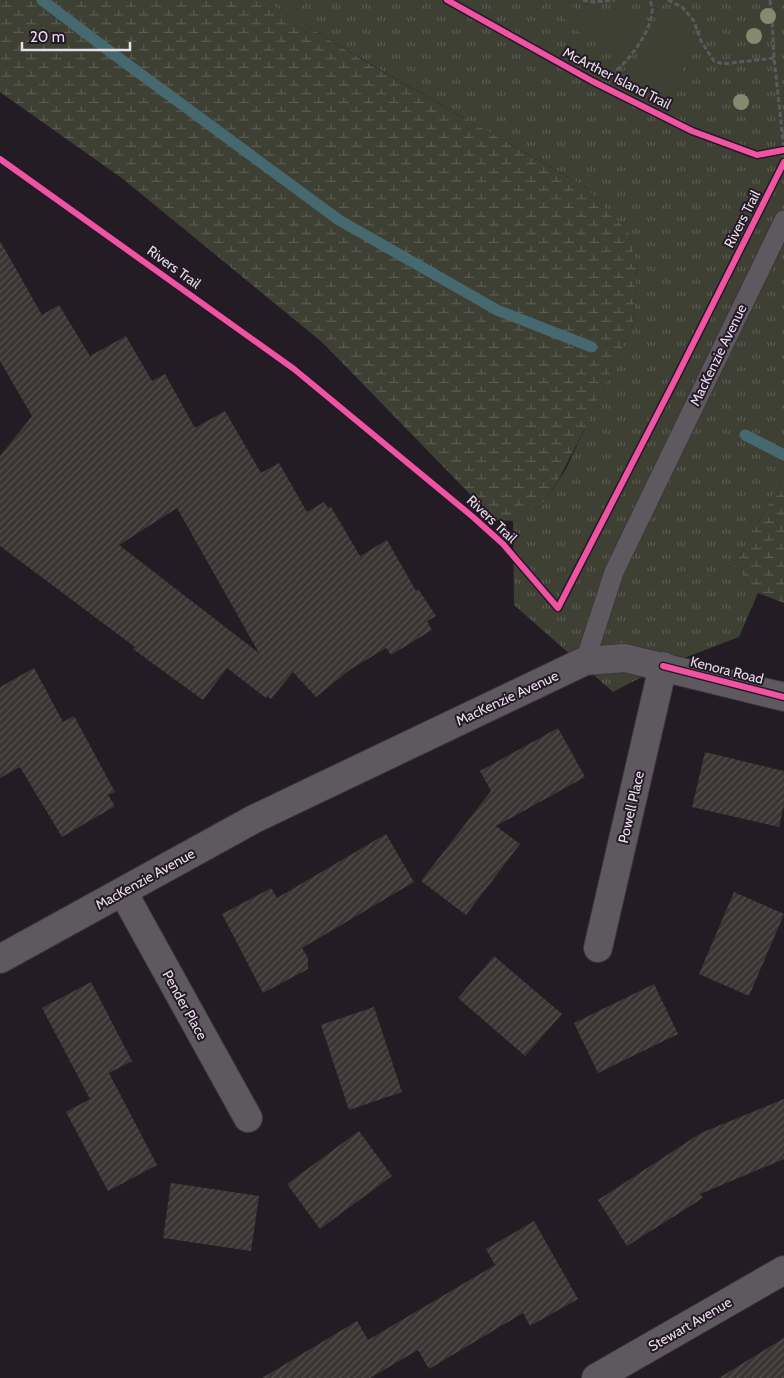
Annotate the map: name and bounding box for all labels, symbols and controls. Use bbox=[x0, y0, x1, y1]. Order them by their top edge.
scale bar bbox=[22, 20, 130, 52]
text: 20 m bbox=[30, 28, 65, 46]
street label: McArther Island Trail bbox=[560, 43, 675, 113]
street label: Rivers Trail bbox=[720, 187, 764, 251]
street label: Rivers Trail bbox=[144, 241, 205, 293]
street label: MacKenzie Avenue bbox=[686, 301, 750, 409]
street label: Rivers Trail bbox=[463, 491, 521, 547]
street label: Kenora Road bbox=[689, 652, 765, 688]
street label: MacKenzie Avenue bbox=[453, 666, 561, 730]
street label: Powell Place bbox=[614, 769, 648, 845]
street label: MacKenzie Avenue bbox=[92, 844, 198, 914]
street label: Pender Place bbox=[159, 967, 211, 1043]
street label: Stewart Avenue bbox=[645, 1293, 735, 1355]

